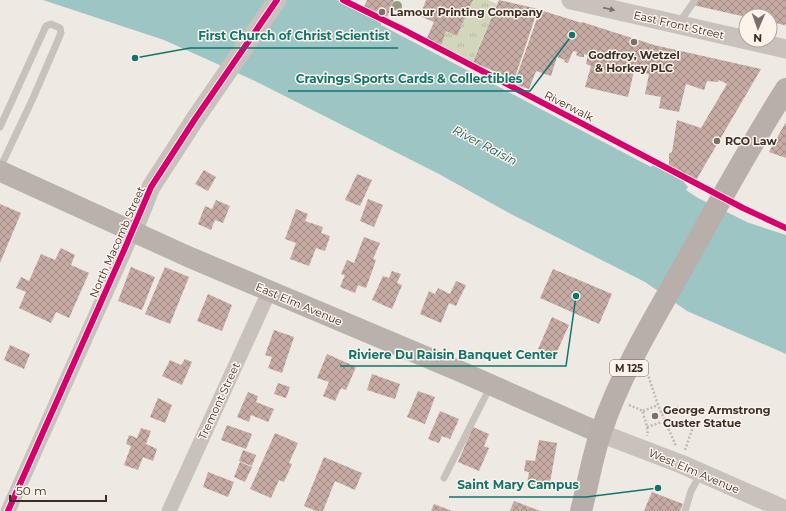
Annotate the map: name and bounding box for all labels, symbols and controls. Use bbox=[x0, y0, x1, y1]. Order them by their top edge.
place label: Lamour Printing Company bbox=[390, 5, 543, 19]
one-way arrow bbox=[603, 6, 616, 12]
marker: Lamour Printing Company bbox=[377, 7, 387, 17]
street label: East Front Street bbox=[632, 8, 726, 42]
north arrow bbox=[738, 8, 778, 48]
callout: First Church of Christ Scientist bbox=[190, 24, 398, 48]
text: First Church of Christ Scientist bbox=[198, 28, 391, 43]
text: N bbox=[753, 31, 762, 45]
marker: Godfroy, Wetzel & Horkey PLC bbox=[629, 37, 639, 47]
place label: Godfroy, Wetzel & Horkey PLC bbox=[588, 48, 680, 75]
callout: Cravings Sports Cards & Collectibles bbox=[288, 67, 530, 91]
text: Cravings Sports Cards & Collectibles bbox=[296, 71, 523, 86]
street label: Riverwalk bbox=[542, 88, 596, 125]
water label: River Raisin bbox=[450, 122, 520, 168]
place label: RCO Law bbox=[725, 134, 777, 148]
marker: RCO Law bbox=[712, 136, 722, 146]
street label: North Macomb Street bbox=[86, 184, 148, 300]
street label: East Elm Avenue bbox=[254, 279, 345, 329]
callout: Riviere Du Raisin Banquet Center bbox=[340, 342, 566, 366]
text: Riviere Du Raisin Banquet Center bbox=[348, 347, 558, 362]
street label: Tremont Street bbox=[195, 360, 243, 442]
road number: M 125 bbox=[610, 360, 648, 376]
place label: George Armstrong Custer Statue bbox=[663, 403, 771, 430]
marker: George Armstrong Custer Statue bbox=[650, 411, 660, 421]
street label: West Elm Avenue bbox=[646, 446, 742, 497]
callout: Saint Mary Campus bbox=[449, 473, 586, 497]
scale bar bbox=[10, 477, 106, 503]
text: Saint Mary Campus bbox=[457, 477, 579, 492]
text: 50 m bbox=[16, 483, 47, 498]

